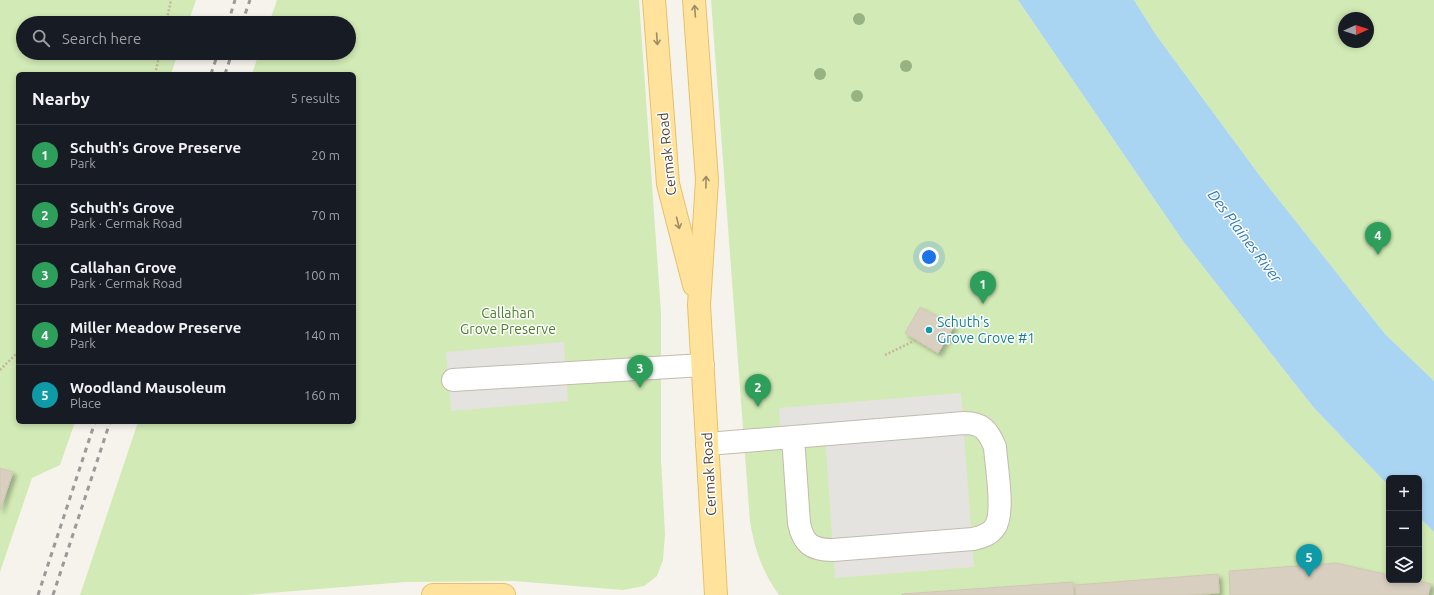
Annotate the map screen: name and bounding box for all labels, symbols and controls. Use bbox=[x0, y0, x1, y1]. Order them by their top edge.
one-way arrow bbox=[691, 5, 698, 18]
north arrow bbox=[1338, 12, 1374, 48]
search box bbox=[16, 16, 356, 60]
icon: search bbox=[30, 27, 52, 49]
text: Search here bbox=[62, 30, 141, 47]
one-way arrow bbox=[654, 32, 661, 45]
text: Nearby bbox=[32, 89, 90, 108]
text: 5 results bbox=[290, 91, 340, 105]
street label: Cermak Road bbox=[655, 112, 679, 196]
text: Schuth's Grove Preserve bbox=[70, 139, 241, 156]
text: 1 bbox=[41, 148, 49, 162]
text: 20 m bbox=[311, 148, 340, 162]
text: Park bbox=[70, 156, 96, 170]
one-way arrow bbox=[702, 176, 710, 189]
water label: Des Plaines River bbox=[1205, 186, 1286, 287]
text: Schuth's Grove bbox=[70, 199, 174, 216]
text: 2 bbox=[41, 208, 49, 222]
text: 70 m bbox=[311, 208, 340, 222]
text: Park · Cermak Road bbox=[70, 216, 182, 230]
one-way arrow bbox=[675, 216, 682, 229]
pin: 4 bbox=[1365, 222, 1391, 255]
your location bbox=[919, 247, 939, 267]
text: Callahan Grove bbox=[70, 259, 176, 276]
text: 3 bbox=[41, 268, 49, 282]
text: 100 m bbox=[304, 268, 340, 282]
pin: 1 bbox=[970, 271, 996, 304]
text: Park · Cermak Road bbox=[70, 276, 182, 290]
park label: Callahan Grove Preserve bbox=[460, 305, 556, 337]
place label: Schuth's Grove Grove #1 bbox=[937, 314, 1035, 346]
text: Miller Meadow Preserve bbox=[70, 319, 241, 336]
marker: Schuth's Grove Grove #1 bbox=[924, 325, 934, 335]
text: 4 bbox=[41, 328, 49, 342]
text: 140 m bbox=[304, 328, 340, 342]
text: Park bbox=[70, 336, 96, 350]
pin: 3 bbox=[627, 355, 653, 388]
pin: 2 bbox=[745, 374, 771, 407]
text: Woodland Mausoleum bbox=[70, 379, 226, 396]
text: 5 bbox=[41, 388, 49, 402]
text: 160 m bbox=[304, 388, 340, 402]
text: Place bbox=[70, 396, 101, 410]
street label: Cermak Road bbox=[699, 432, 719, 516]
map controls bbox=[1386, 475, 1422, 583]
button: + bbox=[1386, 475, 1422, 511]
button: − bbox=[1386, 511, 1422, 547]
pin: 5 bbox=[1296, 544, 1322, 577]
button: layers bbox=[1386, 547, 1422, 583]

